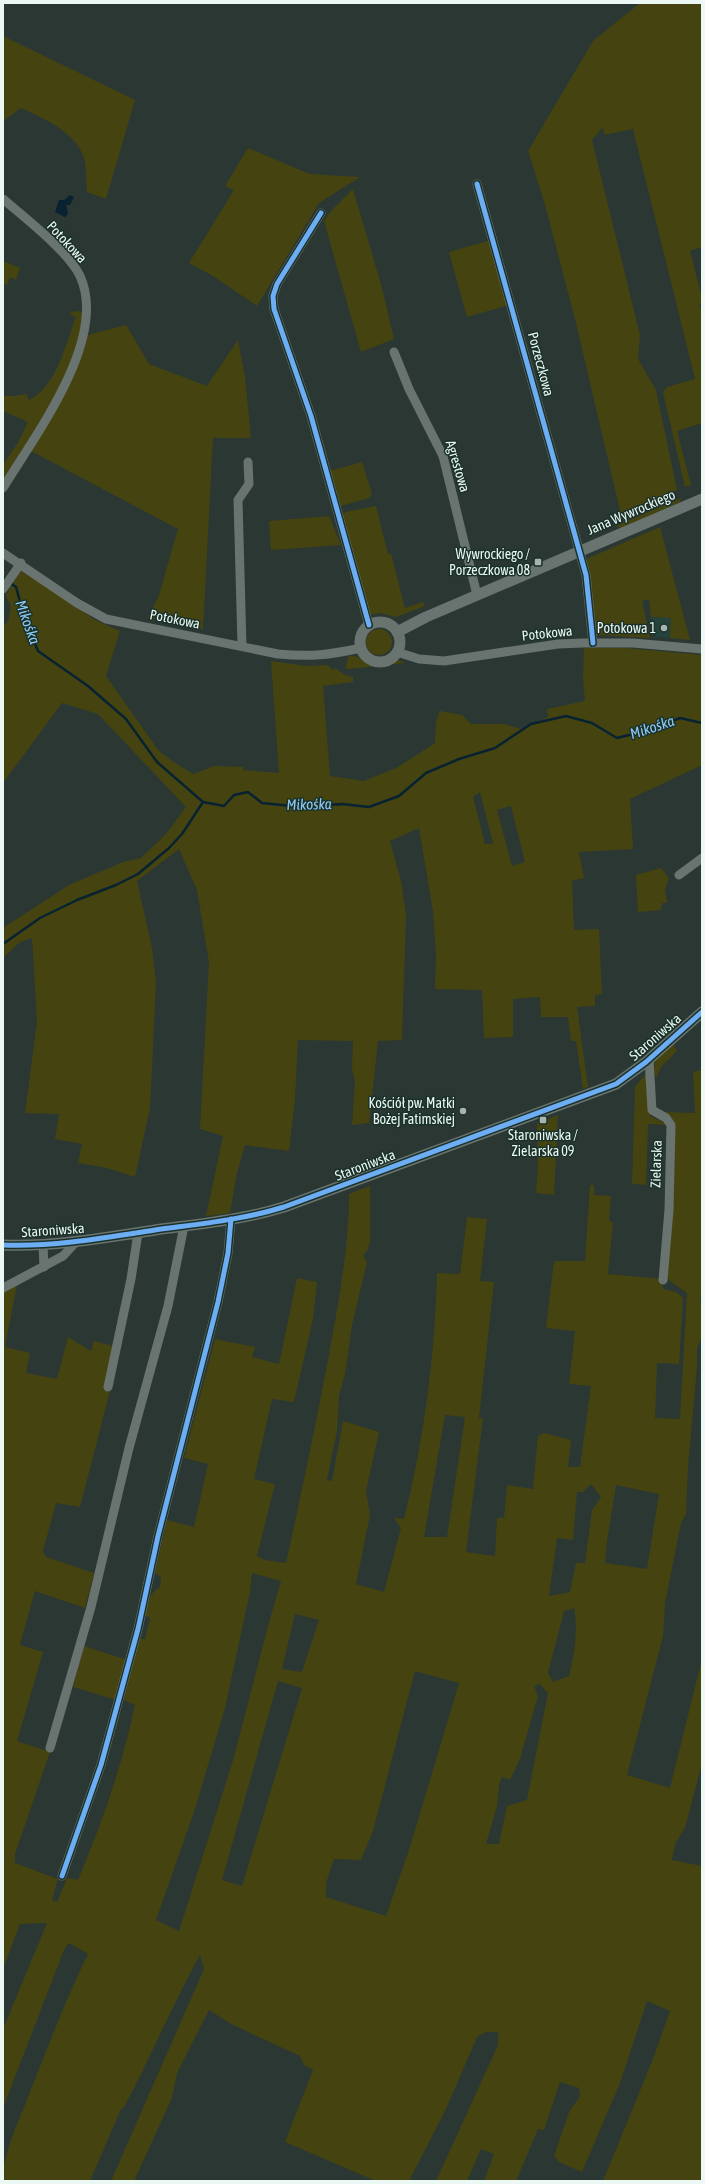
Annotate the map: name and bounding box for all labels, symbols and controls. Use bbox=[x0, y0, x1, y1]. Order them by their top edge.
street label: Potokowa bbox=[44, 218, 90, 266]
street label: Porzeczkowa bbox=[525, 330, 557, 398]
street label: Agrestowa bbox=[443, 438, 473, 494]
street label: Jana Wywrockiego bbox=[585, 486, 677, 538]
place label: Wywrockiego / Porzeczkowa 08 bbox=[449, 546, 530, 578]
marker: Wywrockiego / Porzeczkowa 08 bbox=[533, 557, 543, 567]
water label: Mikośka bbox=[12, 598, 44, 646]
street label: Potokowa bbox=[149, 606, 201, 632]
place label: Potokowa 1 bbox=[597, 620, 656, 636]
street label: Potokowa bbox=[521, 622, 573, 644]
marker: Potokowa 1 bbox=[659, 623, 669, 633]
water label: Mikośka bbox=[628, 712, 676, 742]
water label: Mikośka bbox=[286, 795, 332, 813]
street label: Staroniwska bbox=[626, 1010, 684, 1064]
place label: Kościół pw. Matki Bożej Fatimskiej bbox=[369, 1095, 455, 1127]
marker: Kościół pw. Matki Bożej Fatimskiej bbox=[458, 1106, 468, 1116]
marker: Staroniwska / Zielarska 09 bbox=[538, 1115, 548, 1125]
place label: Staroniwska / Zielarska 09 bbox=[508, 1127, 578, 1159]
street label: Zielarska bbox=[647, 1140, 665, 1188]
street label: Staroniwska bbox=[333, 1146, 397, 1184]
street label: Staroniwska bbox=[21, 1220, 85, 1240]

